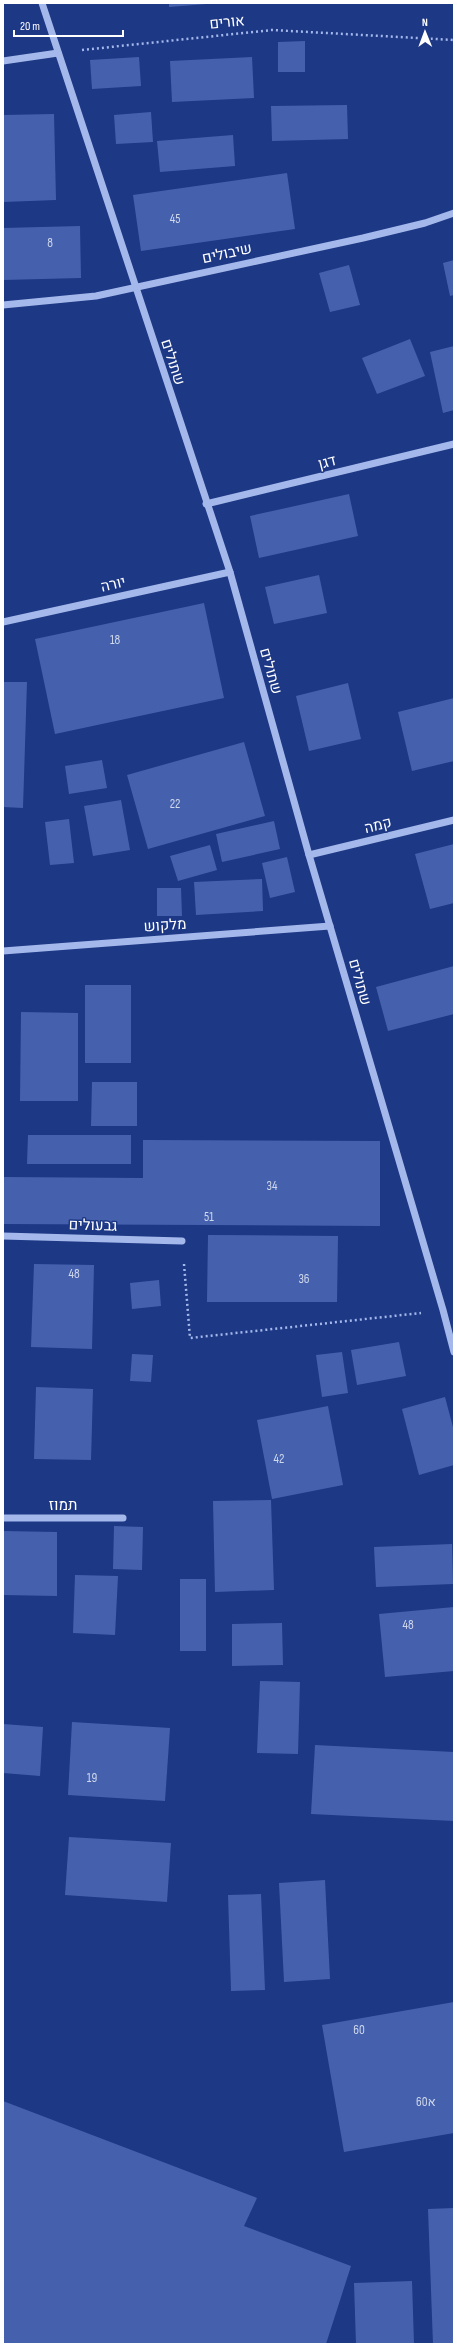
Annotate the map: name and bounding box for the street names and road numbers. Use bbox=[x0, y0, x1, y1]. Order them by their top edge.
street label: אורים bbox=[208, 11, 246, 34]
street label: שיבולים bbox=[200, 239, 254, 268]
street label: שתולים bbox=[156, 337, 189, 388]
street label: דגן bbox=[316, 451, 338, 474]
street label: יורה bbox=[99, 572, 127, 597]
street label: שתולים bbox=[255, 646, 286, 697]
street label: קמה bbox=[362, 813, 394, 838]
street label: מלקוש bbox=[143, 915, 187, 936]
street label: שתולים bbox=[344, 957, 375, 1008]
street label: גבעולים bbox=[68, 1215, 118, 1236]
street label: תמוז bbox=[49, 1496, 77, 1515]

